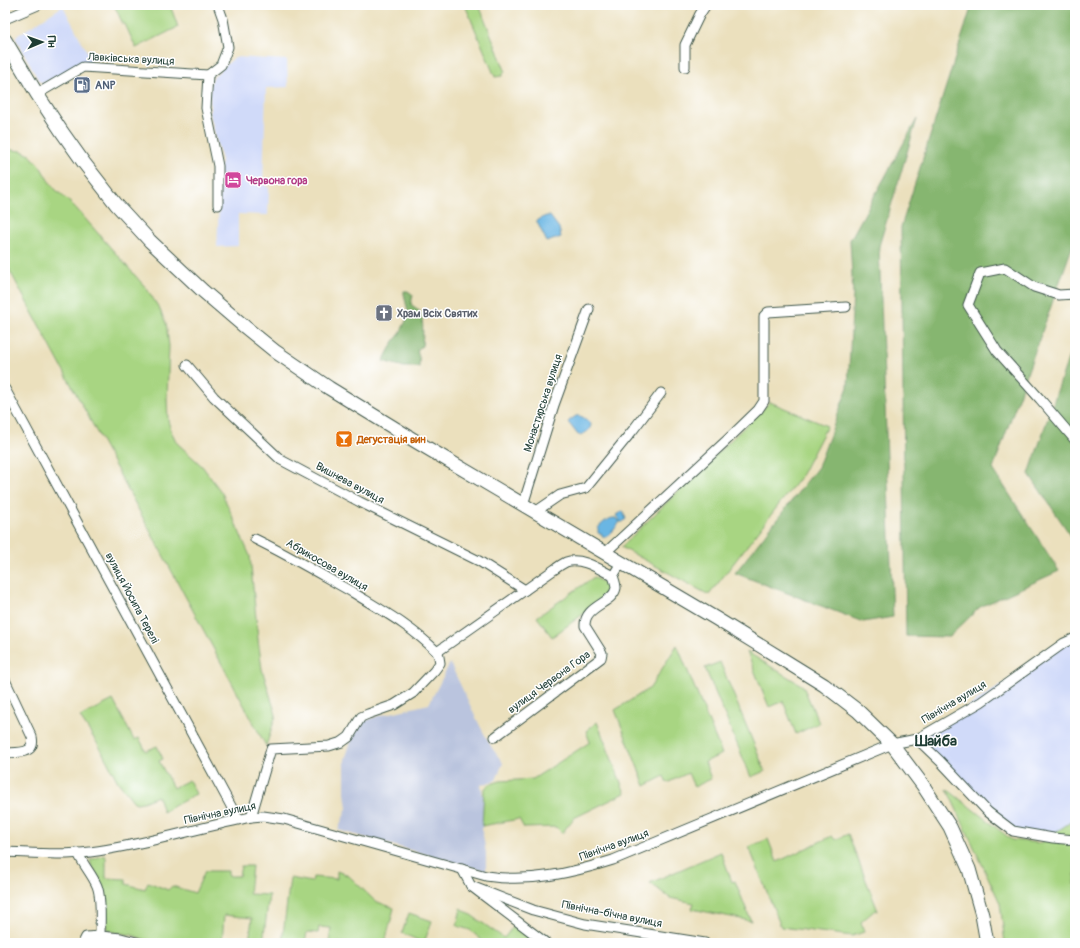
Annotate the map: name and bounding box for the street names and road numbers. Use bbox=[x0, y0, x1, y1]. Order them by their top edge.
street label: Лавківська вулиця bbox=[86, 50, 175, 68]
street label: Монастирська вулиця bbox=[521, 352, 565, 454]
street label: Вишнева вулиця bbox=[314, 460, 386, 506]
street label: Абрикосова вулиця bbox=[284, 536, 370, 594]
street label: вулиця Йосипа Терелі bbox=[102, 550, 162, 646]
street label: вулиця Червона Гора bbox=[505, 648, 593, 716]
street label: Північна вулиця bbox=[919, 678, 989, 726]
street label: Північна вулиця bbox=[183, 799, 257, 827]
street label: Північна вулиця bbox=[578, 826, 650, 864]
street label: Північна-бічна вулиця bbox=[561, 898, 663, 930]

